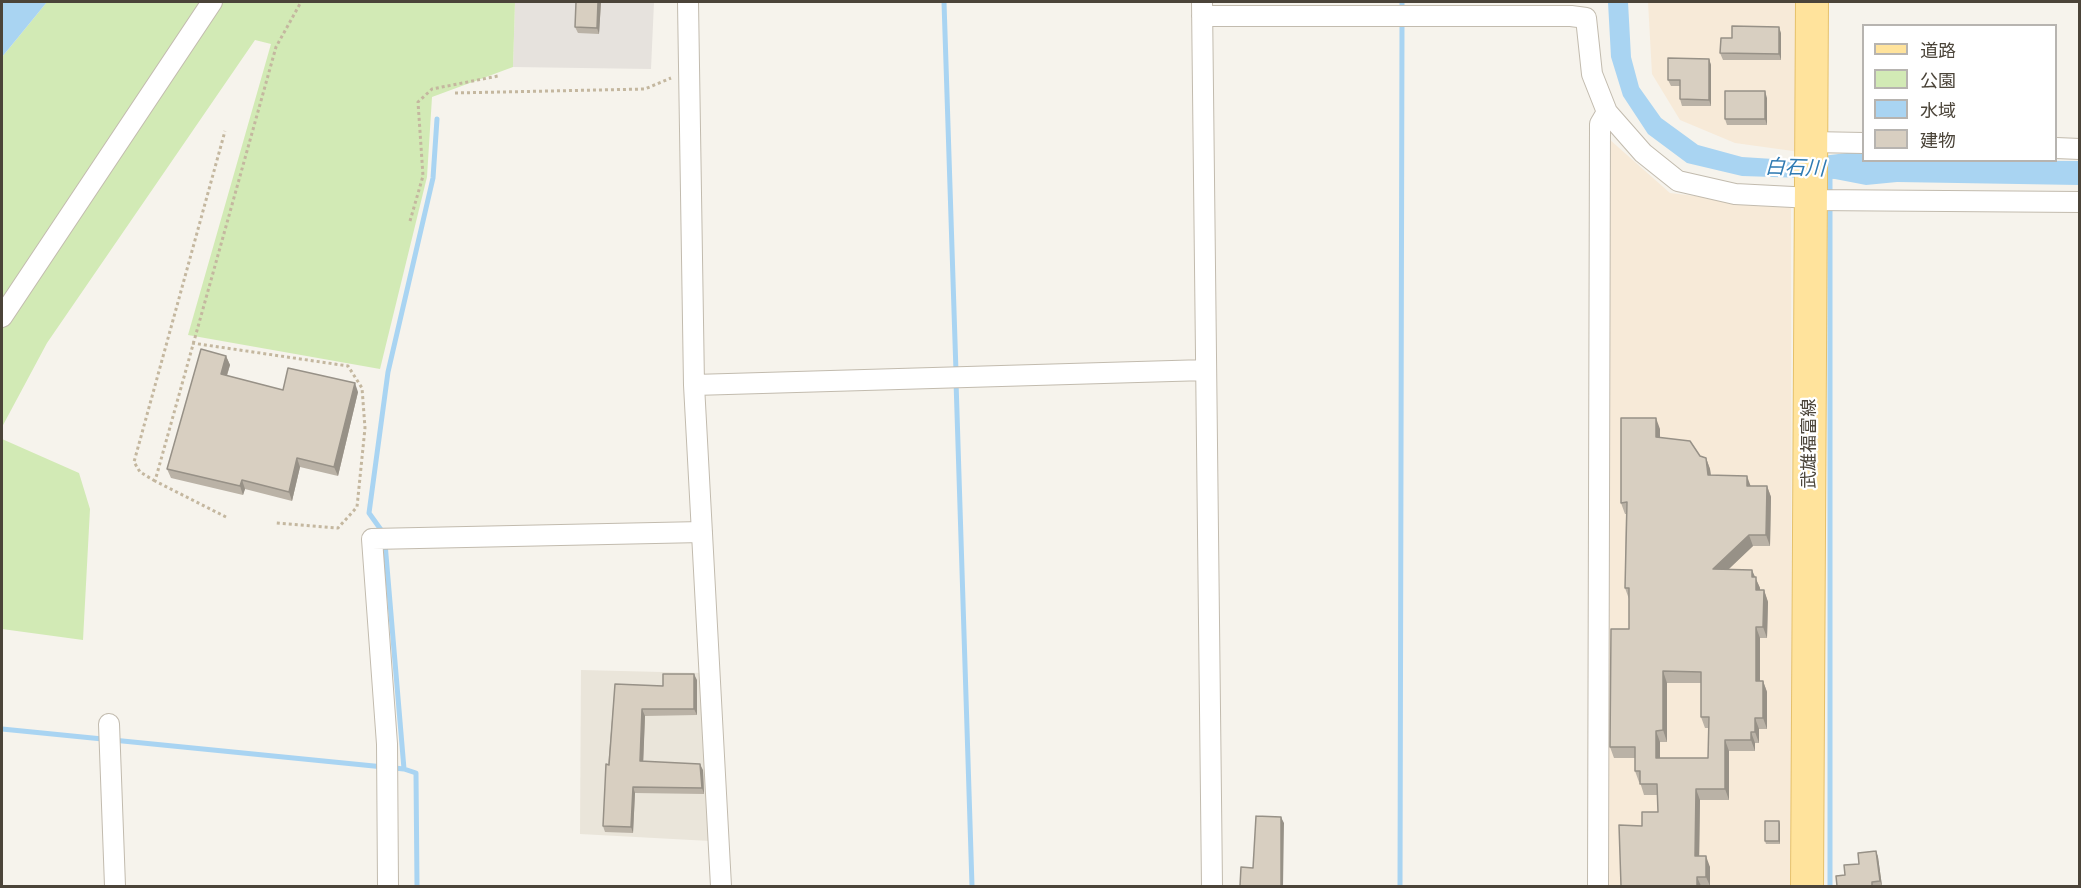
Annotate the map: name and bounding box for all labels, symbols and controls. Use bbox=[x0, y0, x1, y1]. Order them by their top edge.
legend bbox=[1862, 24, 2057, 162]
text: 道路 bbox=[1920, 40, 1956, 61]
text: 公園 bbox=[1920, 70, 1956, 91]
text: 水域 bbox=[1920, 100, 1956, 121]
text: 建物 bbox=[1920, 130, 1956, 151]
water label: 白石川 bbox=[1765, 156, 1825, 182]
street label: 武雄福富線 bbox=[1799, 399, 1821, 489]

